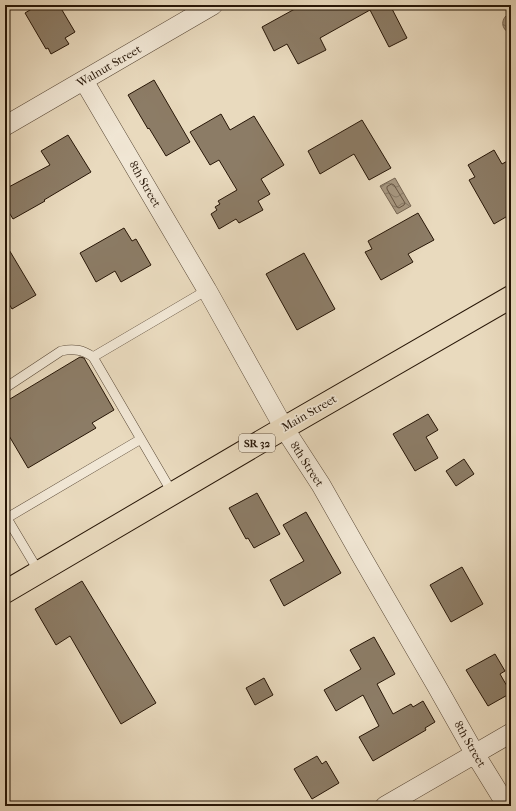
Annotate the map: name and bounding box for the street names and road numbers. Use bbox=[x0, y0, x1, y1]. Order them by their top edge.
street label: Walnut Street bbox=[73, 42, 144, 91]
street label: 8th Street bbox=[126, 158, 164, 210]
street label: Main Street bbox=[279, 391, 340, 434]
road number: SR 32 bbox=[239, 434, 275, 452]
street label: 8th Street bbox=[287, 439, 327, 490]
street label: 8th Street bbox=[451, 718, 489, 770]

